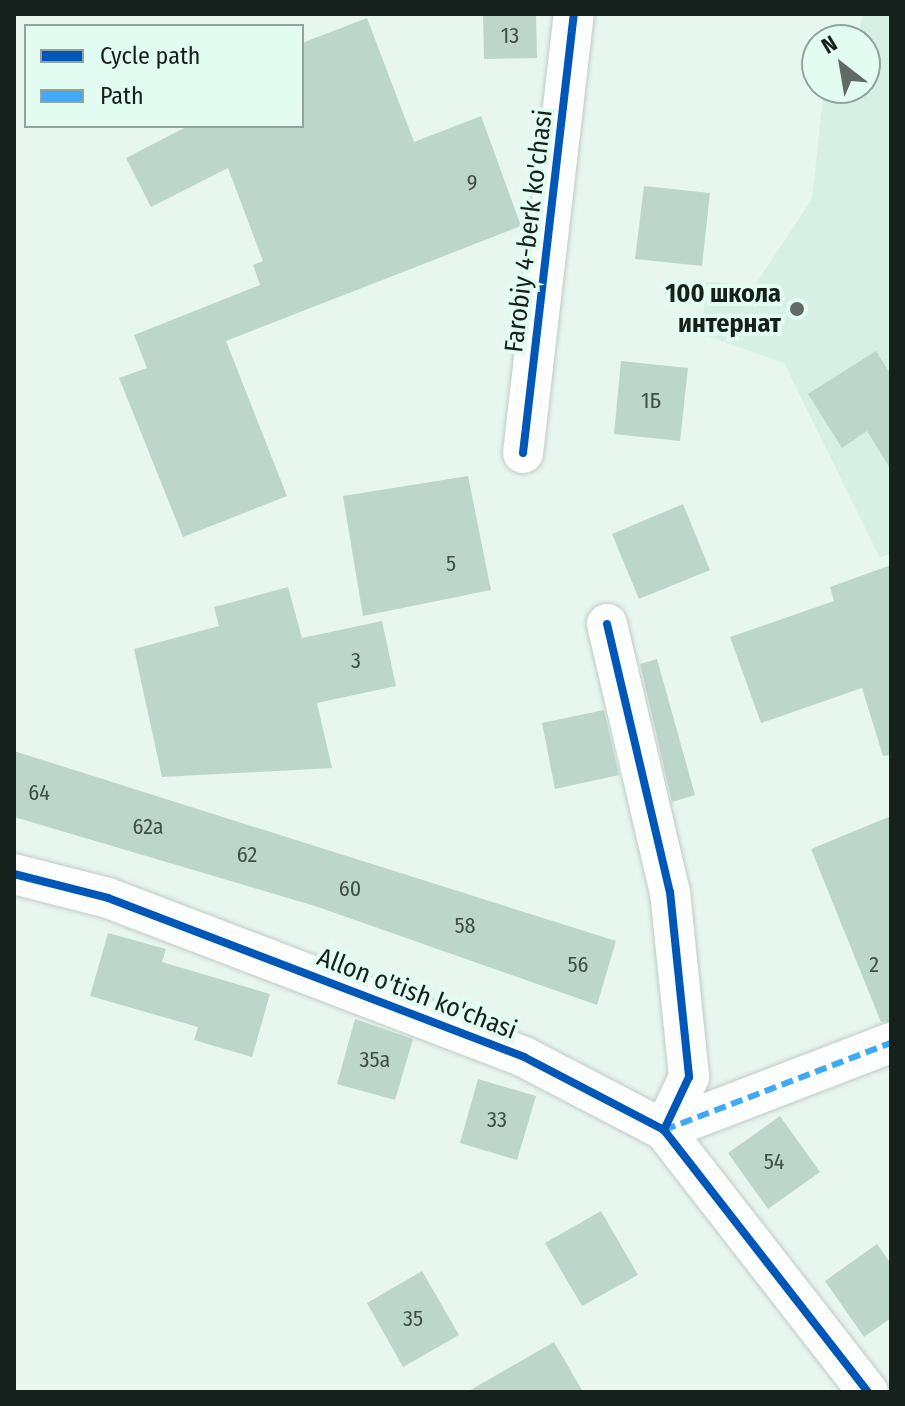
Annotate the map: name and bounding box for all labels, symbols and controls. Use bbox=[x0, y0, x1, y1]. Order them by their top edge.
house number: 13 bbox=[501, 23, 519, 49]
legend bbox=[24, 24, 304, 128]
north arrow bbox=[801, 24, 881, 104]
text: N bbox=[817, 30, 842, 60]
text: Cycle path bbox=[100, 42, 200, 70]
text: Path bbox=[100, 82, 144, 110]
street label: Farobiy 4-berk ko'chasi bbox=[499, 108, 559, 354]
house number: 9 bbox=[467, 170, 477, 196]
place label: 100 школа интернат bbox=[665, 278, 781, 340]
marker: 100 школа интернат bbox=[788, 300, 806, 318]
house number: 1Б bbox=[641, 388, 661, 414]
house number: 5 bbox=[446, 551, 456, 577]
house number: 3 bbox=[351, 648, 361, 674]
house number: 64 bbox=[28, 780, 50, 806]
house number: 62a bbox=[132, 814, 164, 840]
house number: 62 bbox=[237, 842, 257, 868]
house number: 60 bbox=[339, 876, 361, 902]
house number: 58 bbox=[454, 913, 476, 939]
street label: Allon o'tish ko'chasi bbox=[313, 942, 521, 1046]
house number: 56 bbox=[567, 952, 589, 978]
house number: 2 bbox=[869, 952, 879, 978]
house number: 35a bbox=[360, 1047, 390, 1073]
house number: 33 bbox=[487, 1107, 507, 1133]
house number: 54 bbox=[764, 1149, 784, 1175]
house number: 35 bbox=[403, 1306, 423, 1332]

